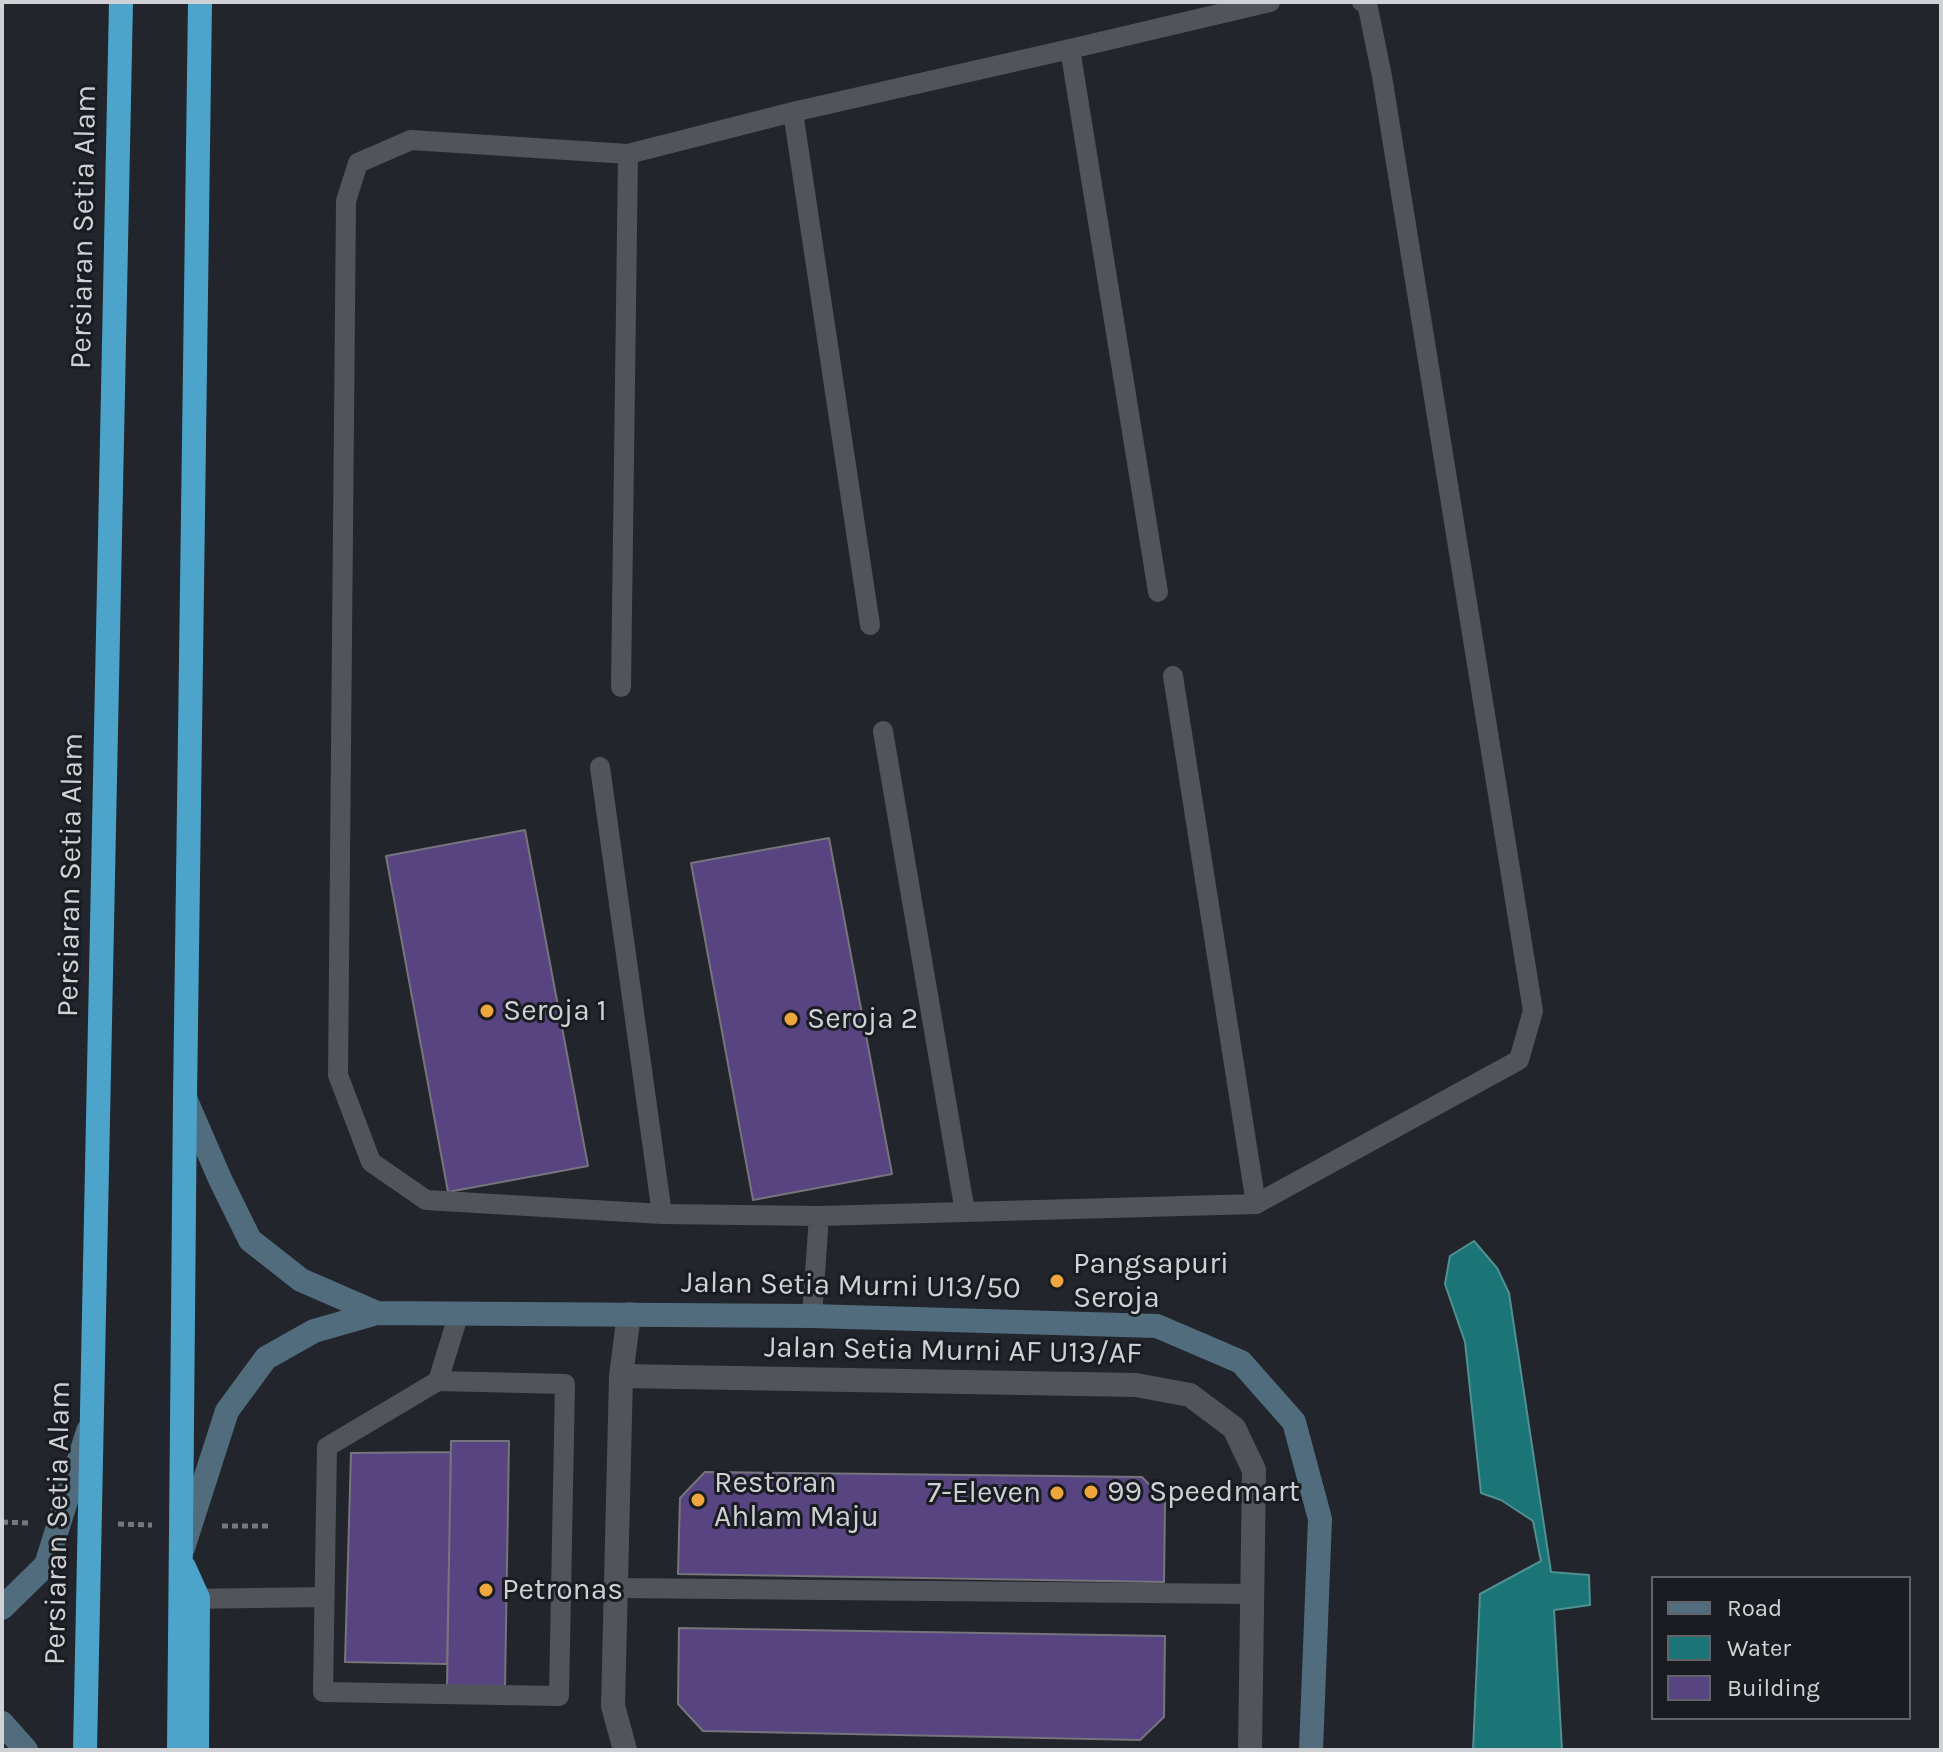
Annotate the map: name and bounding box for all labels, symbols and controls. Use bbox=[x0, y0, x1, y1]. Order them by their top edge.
street label: Persiaran Setia Alam bbox=[64, 85, 104, 369]
street label: Persiaran Setia Alam bbox=[51, 733, 91, 1017]
place label: Seroja 1 bbox=[503, 993, 607, 1029]
place label: Seroja 2 bbox=[807, 1001, 918, 1037]
marker: Seroja 1 bbox=[478, 1002, 496, 1020]
marker: Seroja 2 bbox=[782, 1010, 800, 1028]
place label: Pangsapuri Seroja bbox=[1073, 1246, 1229, 1316]
street label: Jalan Setia Murni U13/50 bbox=[681, 1265, 1021, 1307]
marker: Pangsapuri Seroja bbox=[1048, 1272, 1066, 1290]
street label: Jalan Setia Murni AF U13/AF bbox=[764, 1330, 1142, 1372]
street label: Persiaran Setia Alam bbox=[38, 1381, 78, 1665]
place label: Restoran Ahlam Maju bbox=[714, 1465, 879, 1536]
place label: 99 Speedmart bbox=[1107, 1474, 1300, 1510]
place label: 7-Eleven bbox=[927, 1475, 1041, 1511]
marker: 99 Speedmart bbox=[1082, 1483, 1100, 1501]
marker: 7-Eleven bbox=[1048, 1484, 1066, 1502]
marker: Restoran Ahlam Maju bbox=[689, 1491, 707, 1509]
place label: Petronas bbox=[502, 1572, 623, 1608]
legend bbox=[1651, 1576, 1911, 1720]
marker: Petronas bbox=[477, 1581, 495, 1599]
text: Road bbox=[1727, 1594, 1782, 1622]
text: Water bbox=[1727, 1634, 1791, 1662]
text: Building bbox=[1727, 1674, 1820, 1702]

